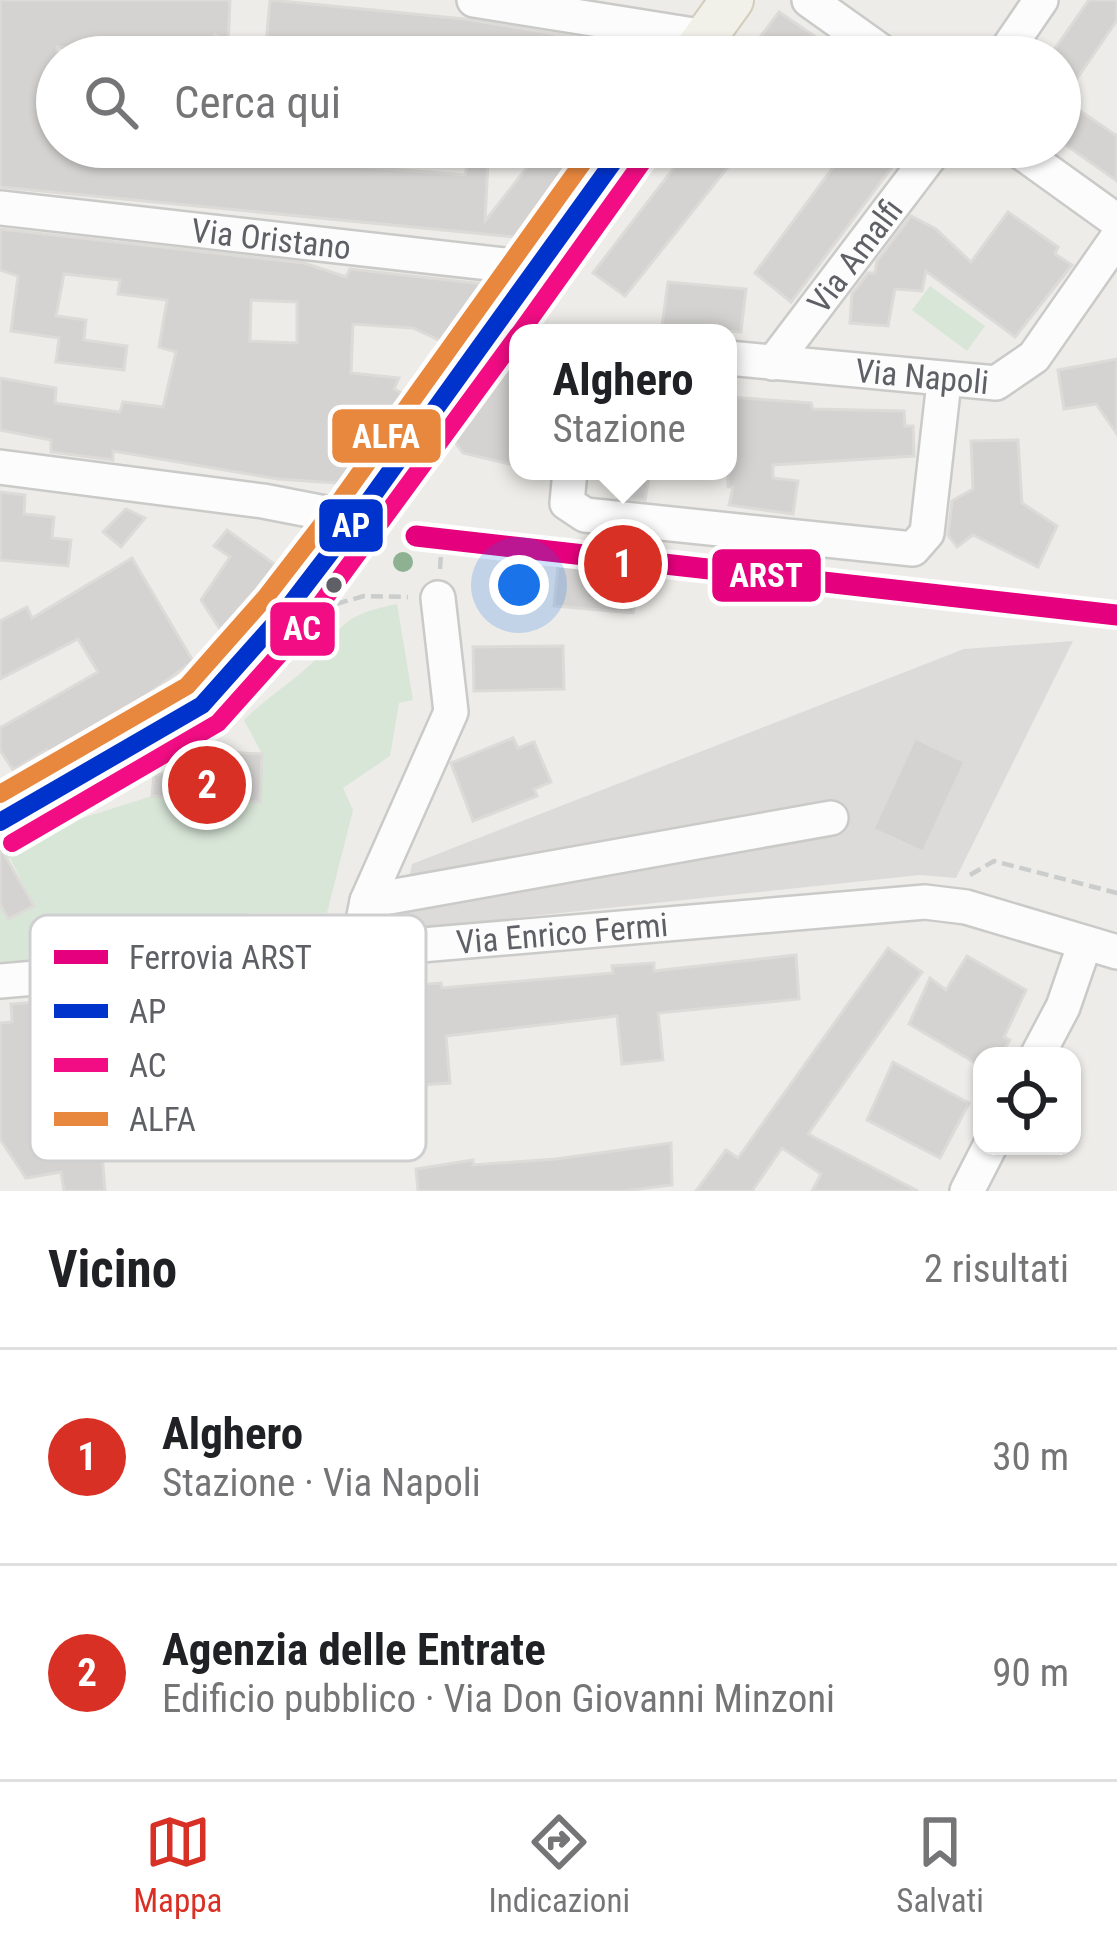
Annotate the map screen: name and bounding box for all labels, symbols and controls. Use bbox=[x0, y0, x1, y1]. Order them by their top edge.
search box bbox=[36, 36, 1081, 168]
icon: search bbox=[78, 69, 144, 135]
text: Cerca qui bbox=[174, 76, 341, 129]
street label: Via Amalfi bbox=[799, 191, 911, 321]
street label: Via Oristano bbox=[189, 211, 353, 267]
popup bbox=[509, 324, 737, 480]
street label: Via Napoli bbox=[854, 351, 991, 402]
text: Alghero bbox=[552, 353, 694, 406]
text: Stazione bbox=[552, 406, 686, 452]
line badge: ALFA bbox=[330, 407, 443, 465]
text: ALFA bbox=[352, 417, 420, 456]
line badge: AP bbox=[317, 497, 385, 554]
text: AP bbox=[332, 506, 370, 545]
pin: 1 bbox=[584, 519, 662, 609]
line badge: ARST bbox=[710, 547, 823, 604]
your location bbox=[489, 555, 549, 615]
text: ARST bbox=[729, 556, 803, 595]
unlabelled marker bbox=[323, 574, 345, 596]
line badge: AC bbox=[268, 600, 337, 658]
text: AC bbox=[283, 609, 321, 648]
pin: 2 bbox=[168, 740, 246, 830]
street label: Via Enrico Fermi bbox=[455, 905, 669, 962]
legend bbox=[30, 915, 426, 1161]
text: Ferrovia ARST bbox=[129, 938, 312, 977]
text: AP bbox=[129, 992, 166, 1031]
text: AC bbox=[129, 1046, 167, 1085]
map controls bbox=[973, 1047, 1081, 1155]
button: locate bbox=[973, 1047, 1081, 1155]
text: ALFA bbox=[129, 1100, 196, 1139]
text: Vicino bbox=[48, 1240, 177, 1299]
text: 2 risultati bbox=[924, 1246, 1069, 1292]
text: Alghero bbox=[162, 1407, 303, 1460]
text: 1 bbox=[77, 1434, 97, 1480]
text: 30 m bbox=[992, 1434, 1069, 1480]
text: Stazione · Via Napoli bbox=[162, 1460, 481, 1506]
text: Agenzia delle Entrate bbox=[162, 1623, 546, 1676]
text: 2 bbox=[77, 1650, 97, 1696]
text: 90 m bbox=[992, 1650, 1069, 1696]
text: Edificio pubblico · Via Don Giovanni Minzoni bbox=[162, 1676, 835, 1722]
tab: Mappa bbox=[133, 1809, 222, 1920]
tab: Indicazioni bbox=[489, 1809, 630, 1920]
tab: Salvati bbox=[896, 1809, 984, 1920]

